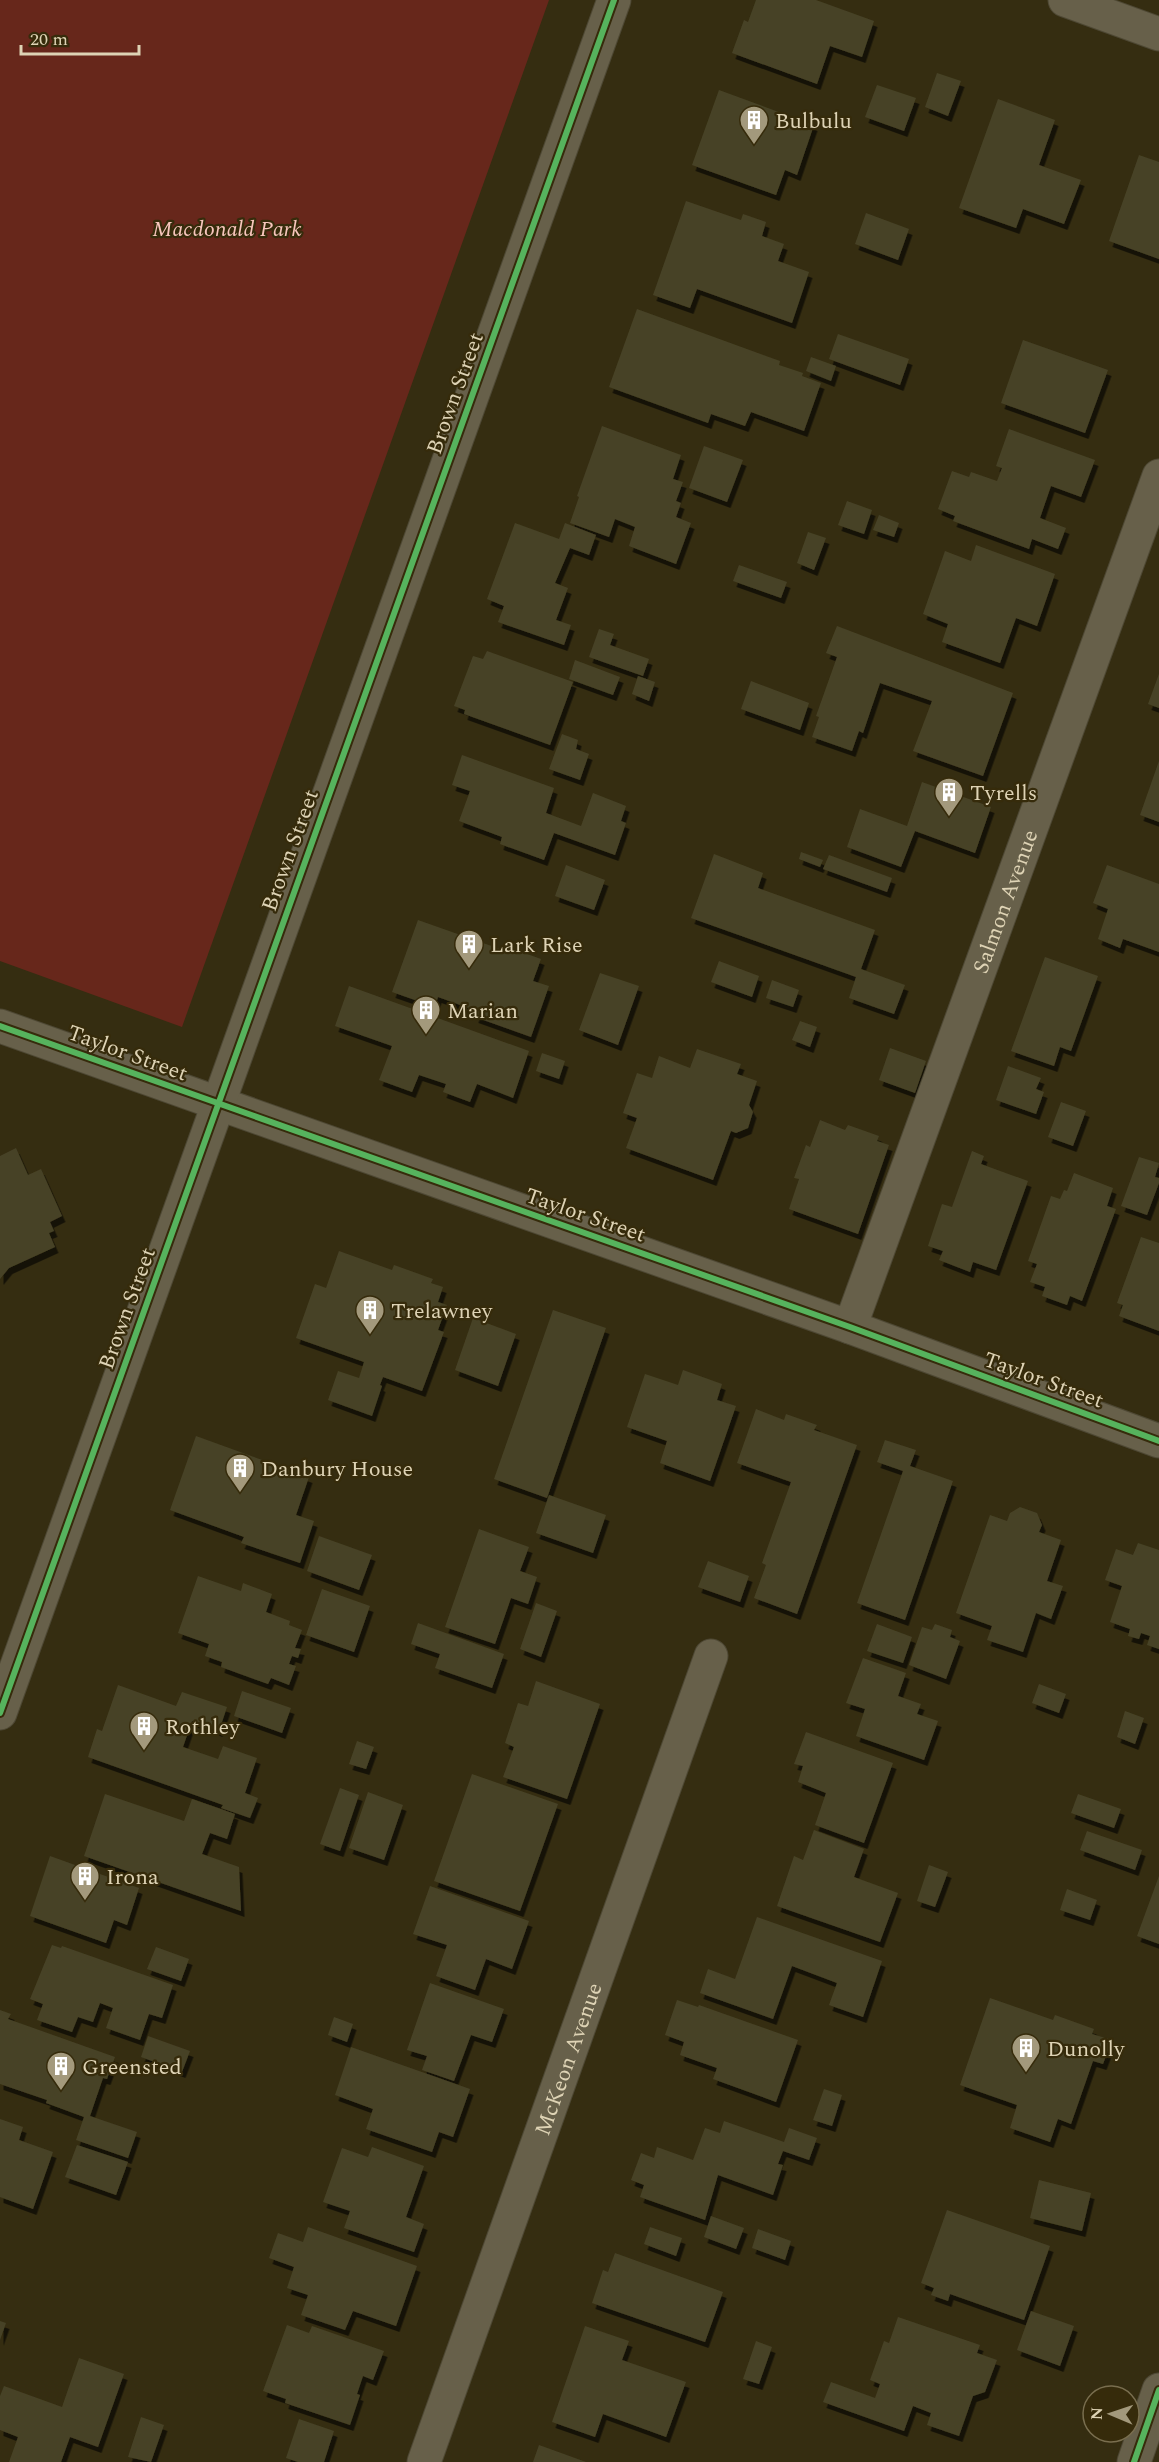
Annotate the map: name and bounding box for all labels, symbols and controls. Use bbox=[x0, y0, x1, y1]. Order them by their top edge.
scale bar bbox=[21, 18, 140, 56]
text: 20 m bbox=[30, 26, 68, 53]
building icon: Bulbulu bbox=[738, 104, 770, 146]
place label: Bulbulu bbox=[775, 105, 852, 138]
park label: Macdonald Park bbox=[152, 213, 302, 246]
street label: Brown Street bbox=[418, 328, 493, 459]
building icon: Tyrells bbox=[933, 776, 965, 818]
place label: Tyrells bbox=[970, 777, 1037, 810]
street label: Brown Street bbox=[253, 785, 328, 916]
street label: Salmon Avenue bbox=[965, 825, 1047, 978]
building icon: Lark Rise bbox=[453, 928, 485, 970]
place label: Lark Rise bbox=[490, 929, 583, 962]
building icon: Marian bbox=[410, 994, 442, 1036]
place label: Marian bbox=[447, 995, 518, 1028]
street label: Taylor Street bbox=[63, 1016, 192, 1090]
street label: Taylor Street bbox=[521, 1179, 650, 1252]
street label: Brown Street bbox=[90, 1243, 165, 1374]
building icon: Trelawney bbox=[354, 1294, 386, 1336]
place label: Trelawney bbox=[391, 1295, 494, 1328]
street label: Taylor Street bbox=[979, 1343, 1108, 1417]
building icon: Danbury House bbox=[224, 1452, 256, 1494]
place label: Danbury House bbox=[261, 1453, 413, 1486]
building icon: Rothley bbox=[128, 1710, 160, 1752]
place label: Rothley bbox=[165, 1711, 241, 1744]
building icon: Irona bbox=[69, 1860, 101, 1902]
place label: Irona bbox=[106, 1861, 159, 1894]
street label: McKeon Avenue bbox=[527, 1978, 611, 2140]
building icon: Dunolly bbox=[1010, 2032, 1042, 2074]
place label: Dunolly bbox=[1047, 2033, 1126, 2066]
building icon: Greensted bbox=[45, 2050, 77, 2092]
place label: Greensted bbox=[82, 2051, 182, 2084]
north arrow bbox=[1081, 2384, 1141, 2444]
text: N bbox=[1085, 2407, 1109, 2420]

